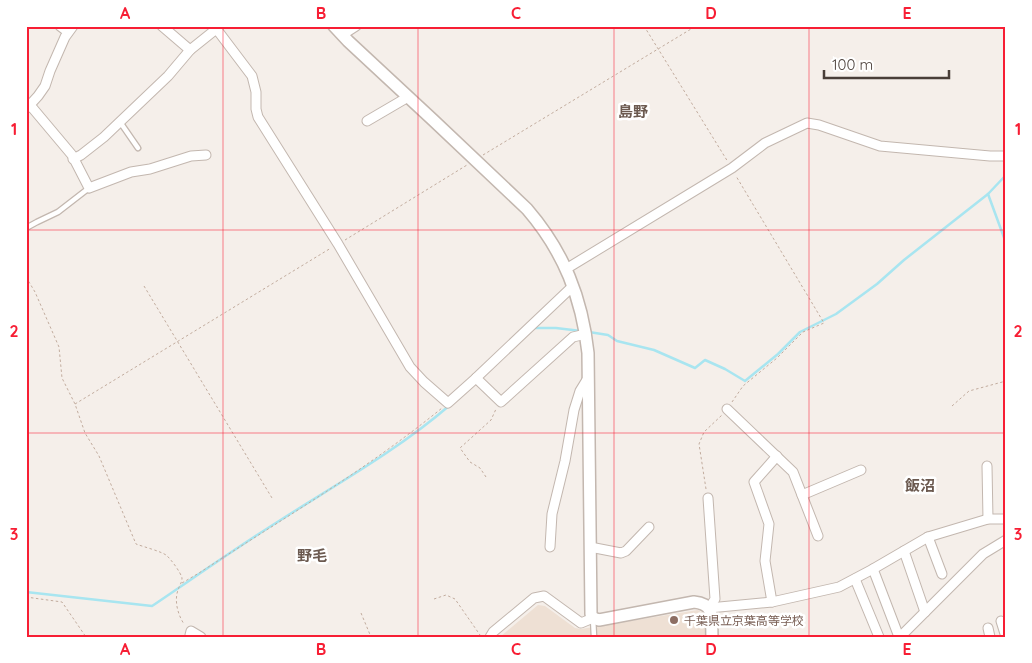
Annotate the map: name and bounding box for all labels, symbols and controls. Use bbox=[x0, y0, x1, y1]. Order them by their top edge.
text: A bbox=[120, 3, 131, 23]
text: B bbox=[316, 3, 326, 23]
text: C bbox=[511, 3, 521, 23]
text: D bbox=[705, 3, 717, 23]
text: E bbox=[902, 3, 912, 23]
scale bar bbox=[824, 48, 950, 80]
text: 100 m bbox=[832, 55, 873, 74]
district label: 島野 bbox=[618, 102, 648, 121]
text: 1 bbox=[11, 119, 17, 139]
text: 1 bbox=[1015, 119, 1021, 139]
text: 2 bbox=[9, 321, 19, 341]
text: 2 bbox=[1013, 321, 1023, 341]
district label: 飯沼 bbox=[905, 476, 935, 495]
text: 3 bbox=[10, 524, 18, 544]
text: 3 bbox=[1014, 524, 1022, 544]
district label: 野毛 bbox=[297, 546, 327, 565]
place label: 千葉県立京葉高等学校 bbox=[684, 613, 804, 628]
marker: 千葉県立京葉高等学校 bbox=[668, 614, 680, 626]
text: A bbox=[120, 639, 131, 659]
text: B bbox=[316, 639, 326, 659]
text: C bbox=[511, 639, 521, 659]
text: D bbox=[705, 639, 717, 659]
text: E bbox=[902, 639, 912, 659]

